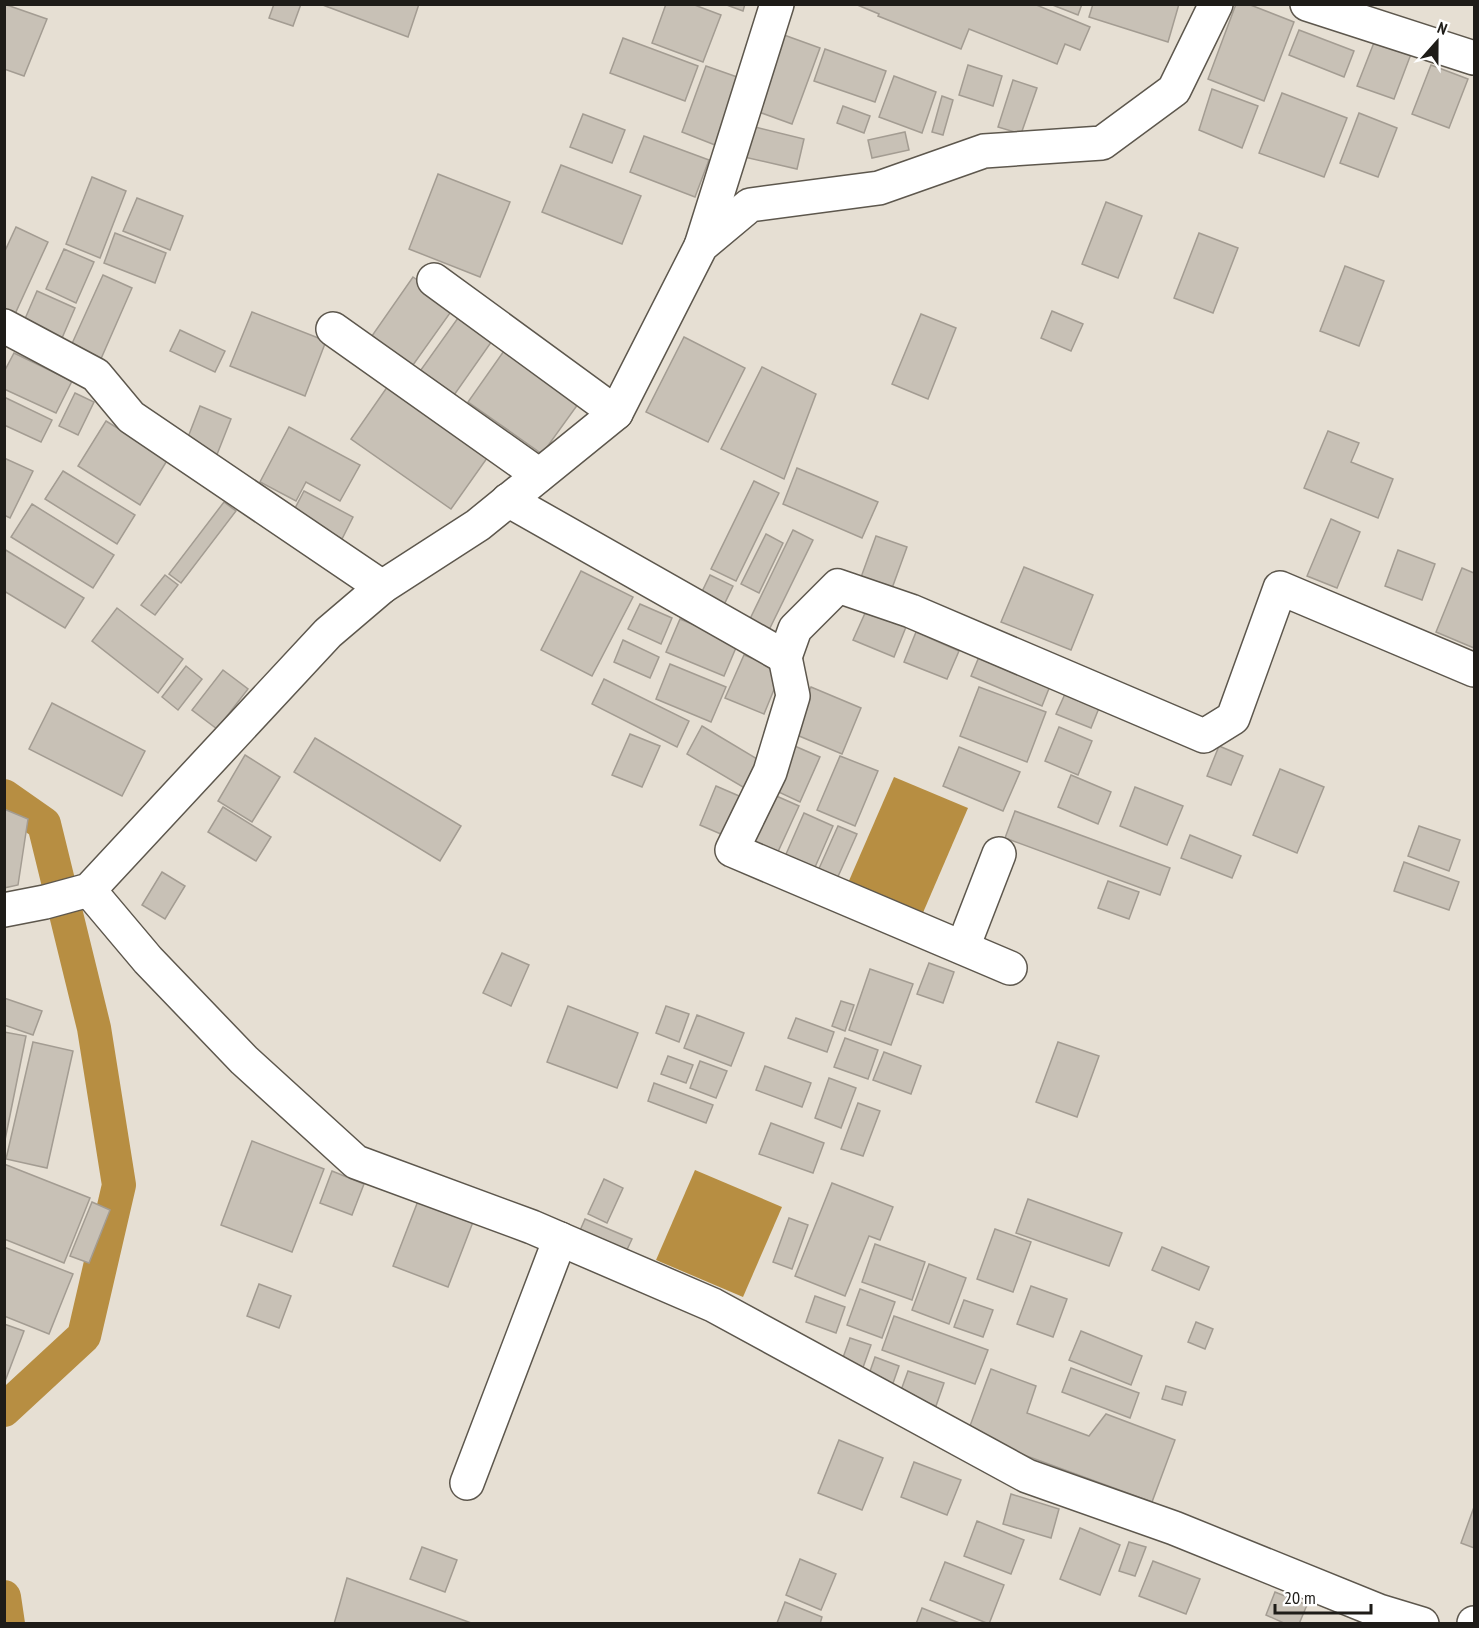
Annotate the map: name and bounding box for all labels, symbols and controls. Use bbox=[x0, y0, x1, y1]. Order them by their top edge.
north arrow bbox=[1407, 12, 1467, 72]
text: N bbox=[1435, 17, 1450, 39]
scale bar bbox=[1275, 1577, 1371, 1615]
text: 20 m bbox=[1284, 1586, 1316, 1609]

